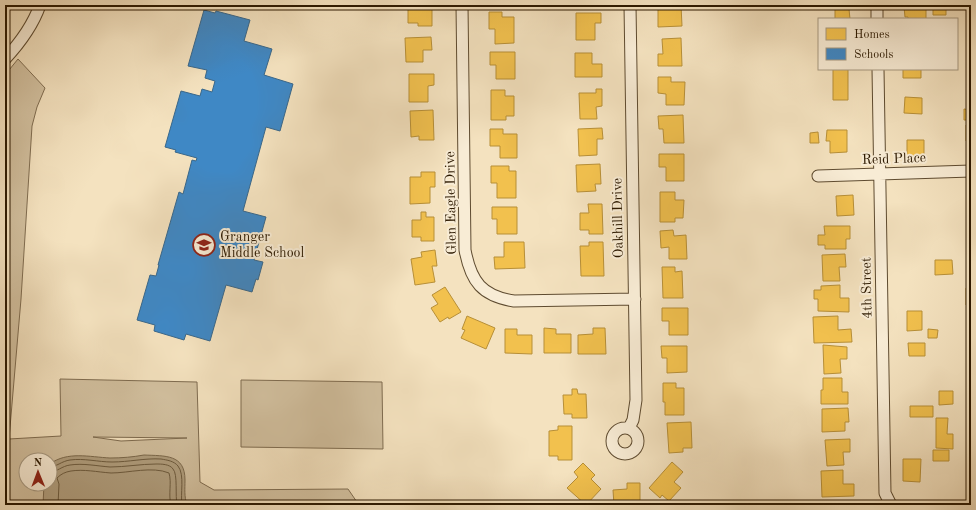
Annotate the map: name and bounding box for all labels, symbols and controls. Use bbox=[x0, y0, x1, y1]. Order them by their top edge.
legend bbox=[818, 18, 958, 70]
text: Homes bbox=[854, 29, 890, 41]
text: Schools bbox=[854, 49, 894, 61]
street label: Glen Eagle Drive bbox=[443, 151, 459, 255]
street label: Reid Place bbox=[862, 151, 926, 167]
street label: Oakhill Drive bbox=[610, 178, 626, 258]
place label: Granger Middle School bbox=[220, 230, 305, 260]
school or university icon: Granger Middle School bbox=[191, 232, 217, 258]
street label: 4th Street bbox=[859, 257, 875, 319]
north arrow bbox=[18, 452, 58, 492]
text: N bbox=[34, 458, 43, 469]

